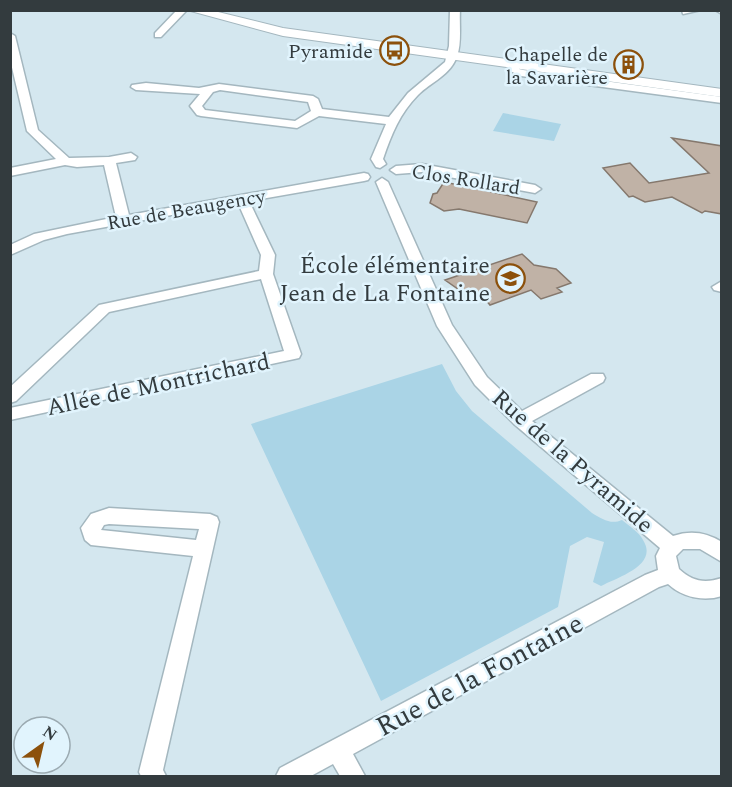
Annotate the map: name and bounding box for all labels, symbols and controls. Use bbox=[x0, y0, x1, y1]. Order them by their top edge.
bus stop icon: Pyramide bbox=[378, 35, 410, 67]
place label: Pyramide bbox=[288, 37, 373, 67]
place label: Chapelle de la Savarière bbox=[504, 40, 608, 93]
building icon: Chapelle de la Savarière bbox=[613, 49, 645, 81]
street label: Clos Rollard bbox=[409, 157, 522, 203]
street label: Rue de Beaugency bbox=[105, 181, 269, 239]
place label: École élémentaire Jean de La Fontaine bbox=[279, 248, 490, 312]
school or university icon: École élémentaire Jean de La Fontaine bbox=[495, 263, 527, 295]
street label: Allée de Montrichard bbox=[43, 344, 273, 426]
street label: Rue de la Pyramide bbox=[483, 381, 661, 542]
street label: Rue de la Fontaine bbox=[368, 602, 591, 748]
north arrow bbox=[12, 715, 72, 775]
text: N bbox=[38, 720, 62, 747]

